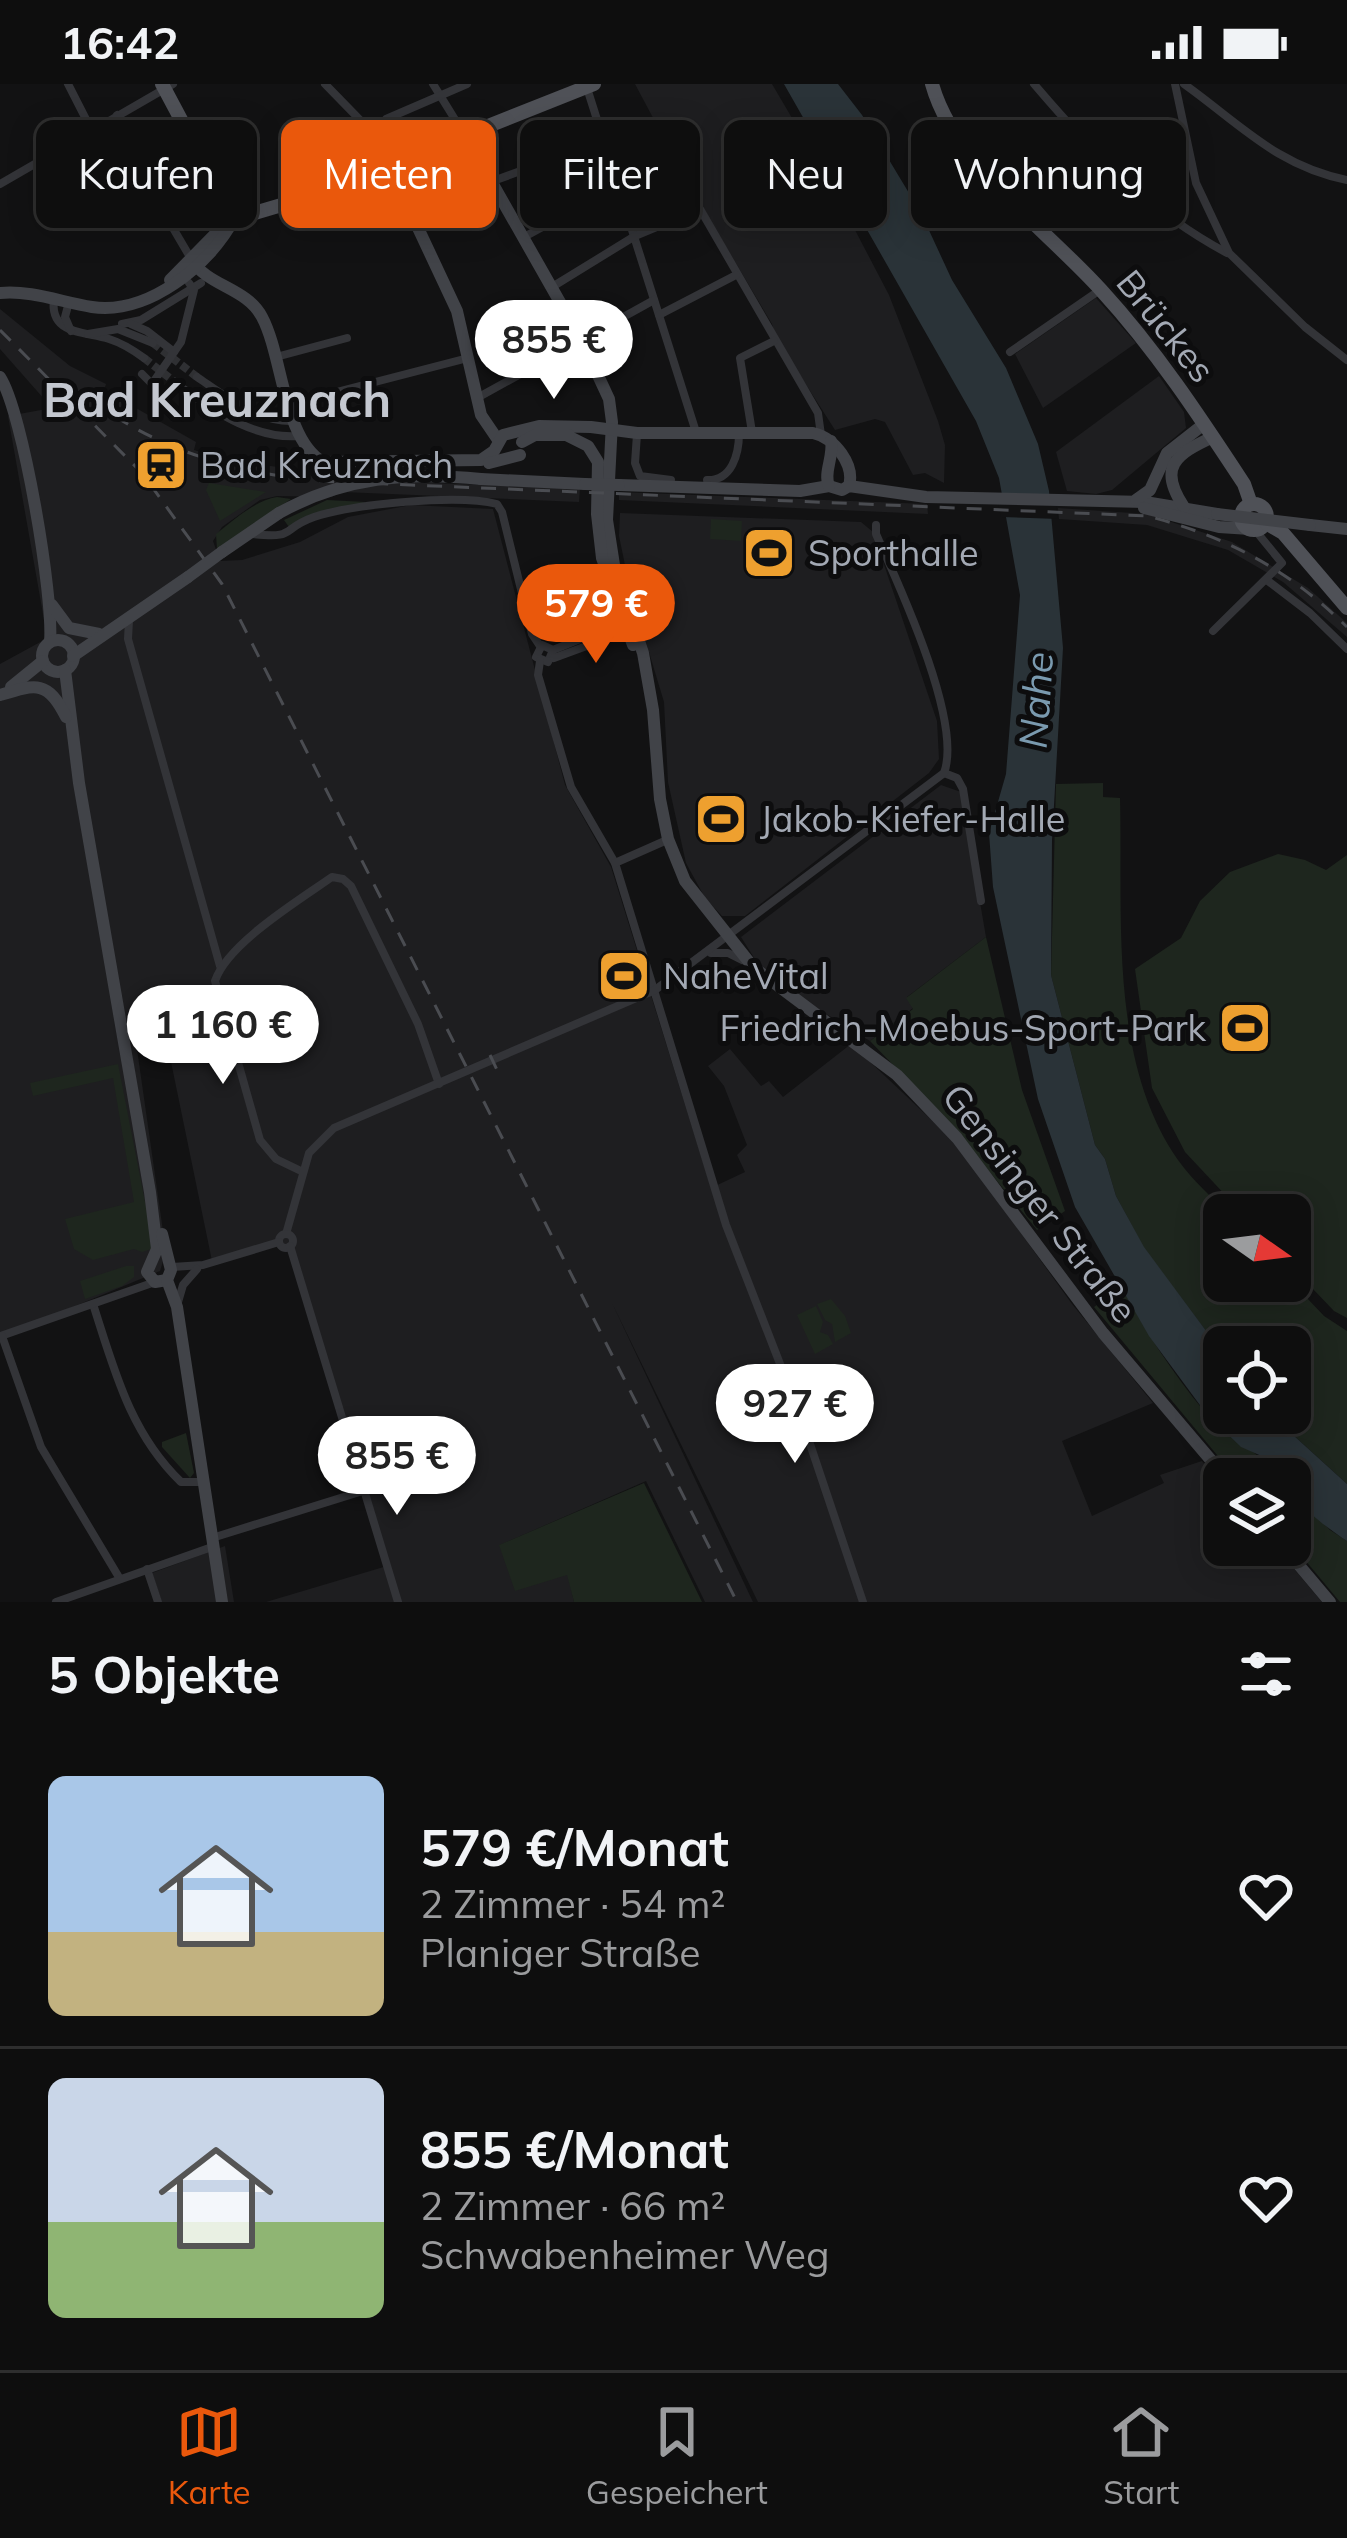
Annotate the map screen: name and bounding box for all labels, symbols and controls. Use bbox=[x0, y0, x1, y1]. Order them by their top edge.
text: 16:42 bbox=[60, 14, 179, 70]
chip: Kaufen bbox=[36, 120, 257, 228]
chip: Mieten bbox=[281, 120, 496, 228]
chip: Filter bbox=[520, 120, 700, 228]
chip: Neu bbox=[724, 120, 887, 228]
chip: Wohnung bbox=[911, 120, 1186, 228]
street label: Brückes bbox=[1107, 260, 1225, 391]
pin: 855 € bbox=[470, 300, 638, 402]
text: 855 € bbox=[502, 314, 606, 363]
district label: Bad Kreuznach bbox=[43, 369, 391, 429]
station icon: Bad Kreuznach bbox=[133, 437, 189, 493]
place label: Bad Kreuznach bbox=[200, 442, 453, 487]
sports icon: Sporthalle bbox=[741, 525, 797, 581]
place label: Sporthalle bbox=[808, 530, 979, 575]
pin: 579 € bbox=[512, 564, 680, 666]
text: 579 € bbox=[544, 578, 648, 627]
water label: Nahe bbox=[1008, 650, 1063, 750]
sports icon: Jakob-Kiefer-Halle bbox=[693, 791, 749, 847]
place label: Jakob-Kiefer-Halle bbox=[760, 796, 1065, 841]
sports icon: NaheVital bbox=[596, 948, 652, 1004]
place label: NaheVital bbox=[663, 953, 829, 998]
pin: 1 160 € bbox=[112, 985, 334, 1087]
text: 1 160 € bbox=[154, 999, 292, 1048]
sports icon: Friedrich-Moebus-Sport-Park bbox=[1217, 1000, 1273, 1056]
place label: Friedrich-Moebus-Sport-Park bbox=[719, 1005, 1206, 1050]
street label: Gensinger Straße bbox=[933, 1075, 1147, 1331]
north arrow bbox=[1203, 1194, 1311, 1302]
map controls bbox=[1203, 1194, 1311, 1566]
button: locate bbox=[1203, 1326, 1311, 1434]
pin: 927 € bbox=[711, 1364, 879, 1466]
text: 927 € bbox=[743, 1378, 847, 1427]
pin: 855 € bbox=[313, 1416, 481, 1518]
text: 855 € bbox=[345, 1430, 449, 1479]
button: layers bbox=[1203, 1458, 1311, 1566]
icon: filters bbox=[1233, 1641, 1299, 1707]
text: 5 Objekte bbox=[48, 1642, 280, 1706]
text: 579 €/Monat bbox=[420, 1815, 729, 1879]
icon: home bbox=[144, 1824, 288, 1968]
icon: heart bbox=[1233, 1863, 1299, 1929]
text: 2 Zimmer · 54 m² bbox=[420, 1879, 725, 1928]
text: Planiger Straße bbox=[420, 1928, 700, 1977]
text: 855 €/Monat bbox=[420, 2117, 729, 2181]
icon: home bbox=[144, 2126, 288, 2270]
icon: heart bbox=[1233, 2165, 1299, 2231]
text: 2 Zimmer · 66 m² bbox=[420, 2181, 725, 2230]
text: Schwabenheimer Weg bbox=[420, 2230, 830, 2279]
tab: Karte bbox=[168, 2399, 251, 2512]
tab: Gespeichert bbox=[586, 2399, 768, 2512]
tab: Start bbox=[1103, 2399, 1179, 2512]

